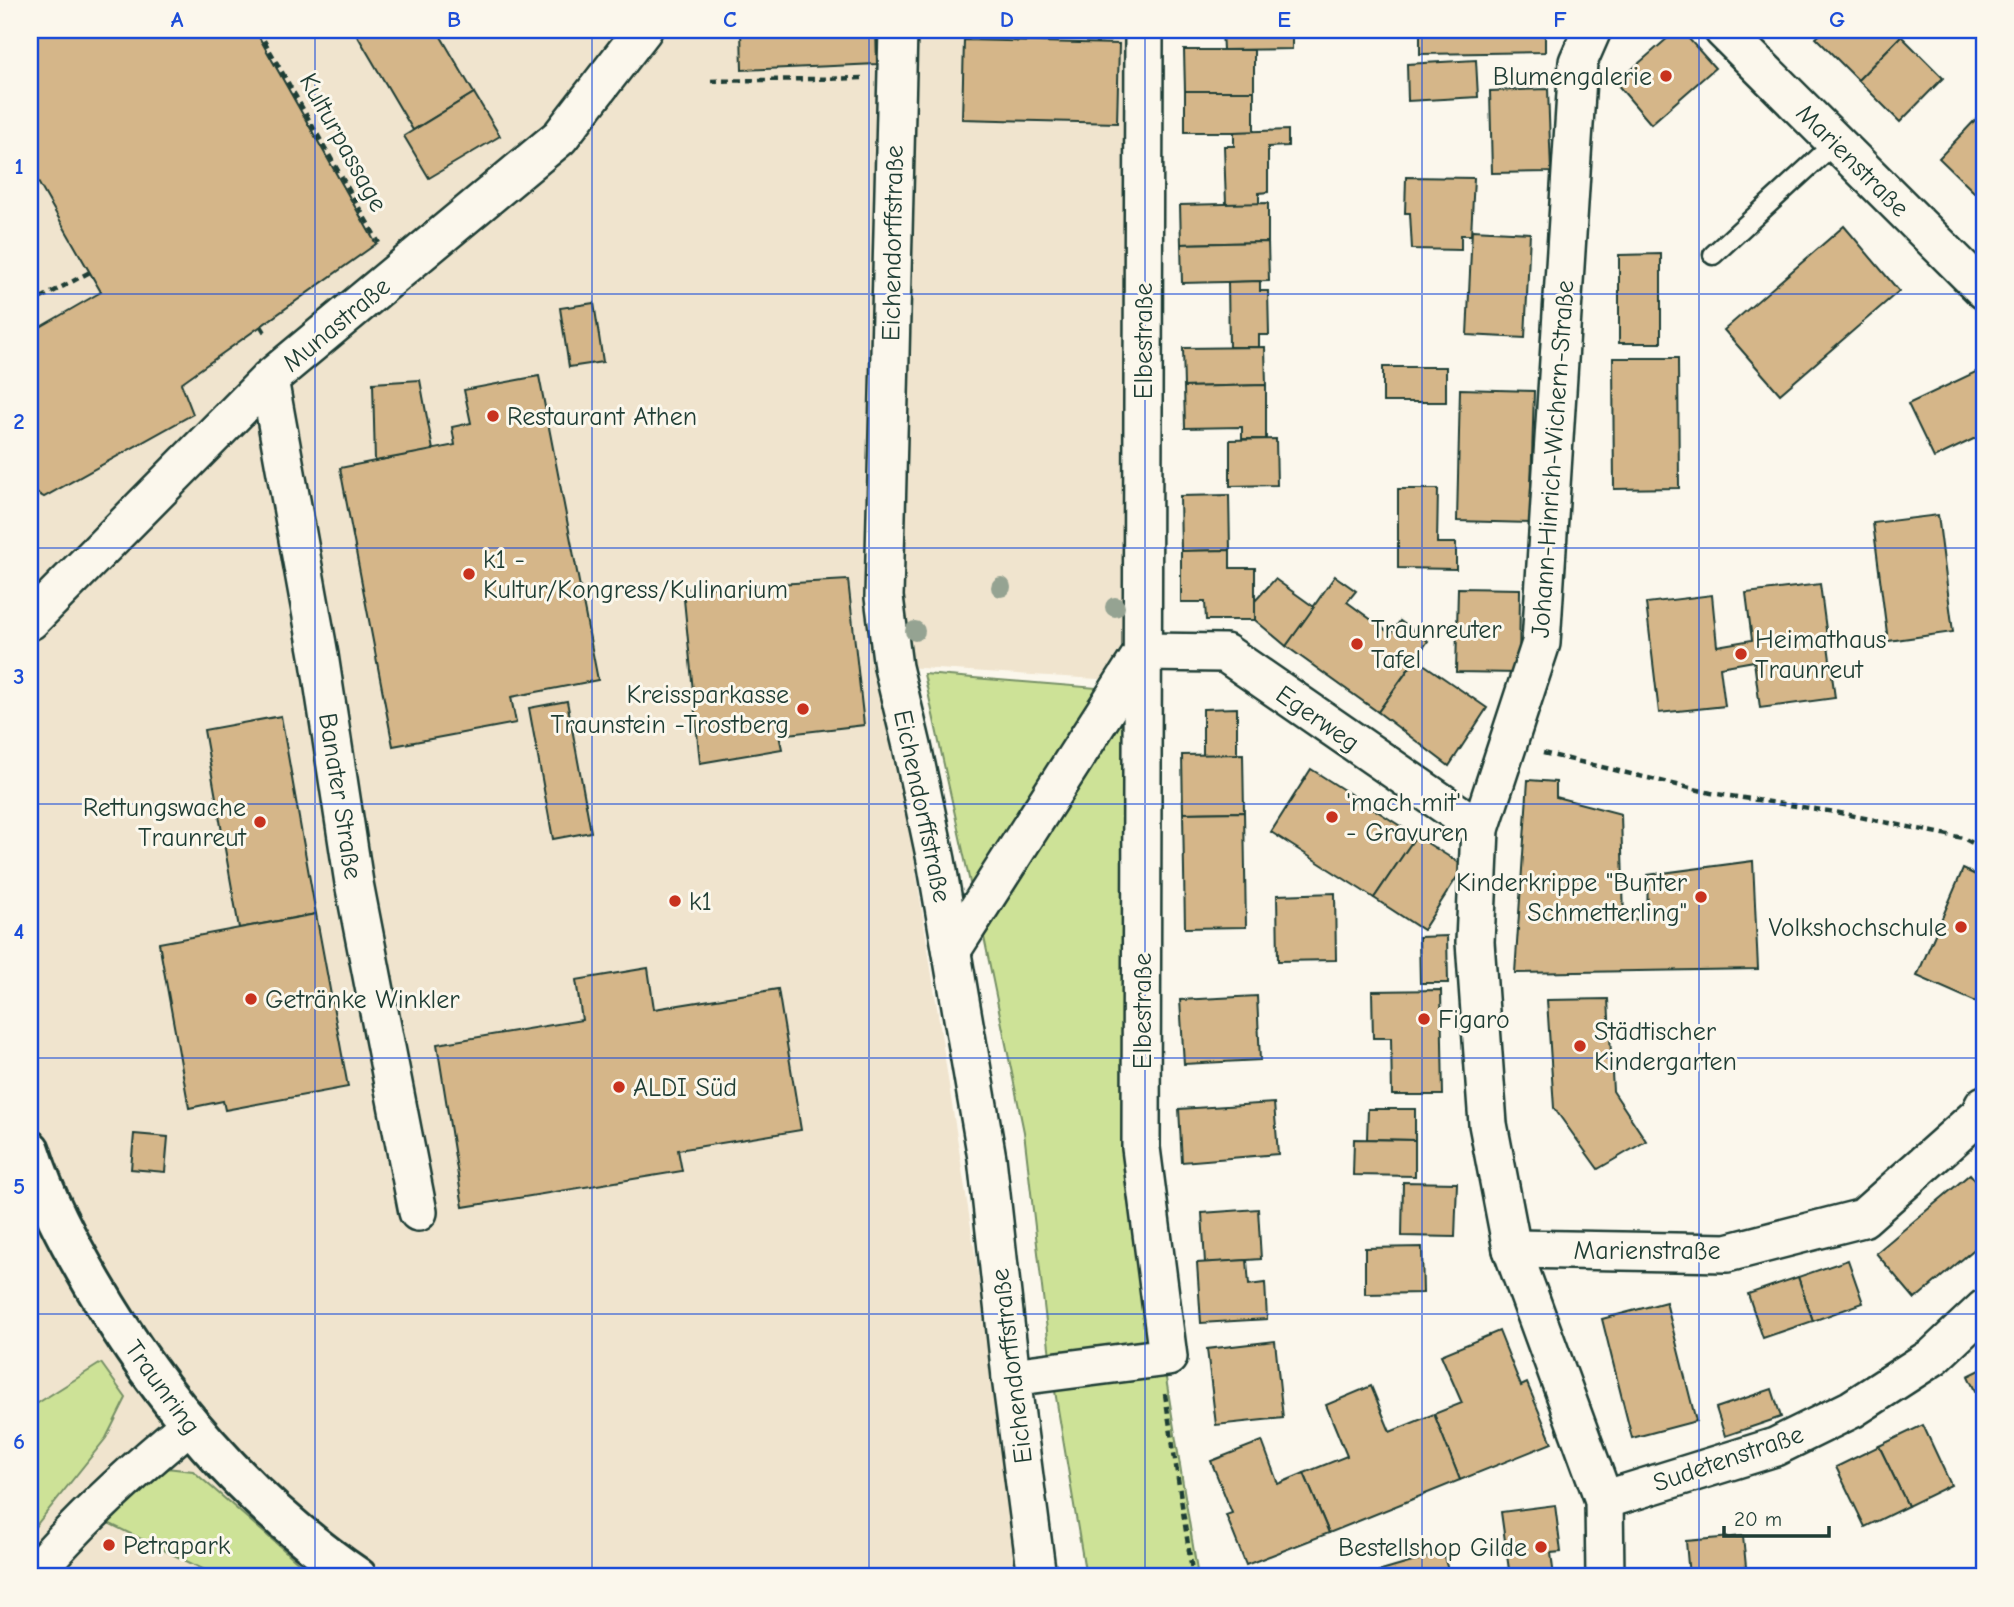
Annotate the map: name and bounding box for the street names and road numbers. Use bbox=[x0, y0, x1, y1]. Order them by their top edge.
street label: Kulturpassage bbox=[293, 68, 393, 217]
street label: Marienstraße bbox=[1790, 98, 1915, 223]
street label: Eichendorffstraße bbox=[876, 145, 910, 341]
street label: Munastraße bbox=[277, 271, 396, 378]
street label: Johann-Hinrich-Wichern-Straße bbox=[1526, 279, 1580, 639]
street label: Elbestraße bbox=[1129, 283, 1159, 399]
street label: Egerweg bbox=[1270, 679, 1365, 758]
street label: Eichendorffstraße bbox=[887, 707, 957, 905]
street label: Banater Straße bbox=[312, 711, 368, 881]
street label: Elbestraße bbox=[1128, 953, 1158, 1069]
street label: Marienstraße bbox=[1573, 1236, 1721, 1266]
street label: Eichendorffstraße bbox=[985, 1267, 1039, 1465]
street label: Traunring bbox=[118, 1335, 206, 1440]
street label: Sudetenstraße bbox=[1649, 1419, 1807, 1499]

